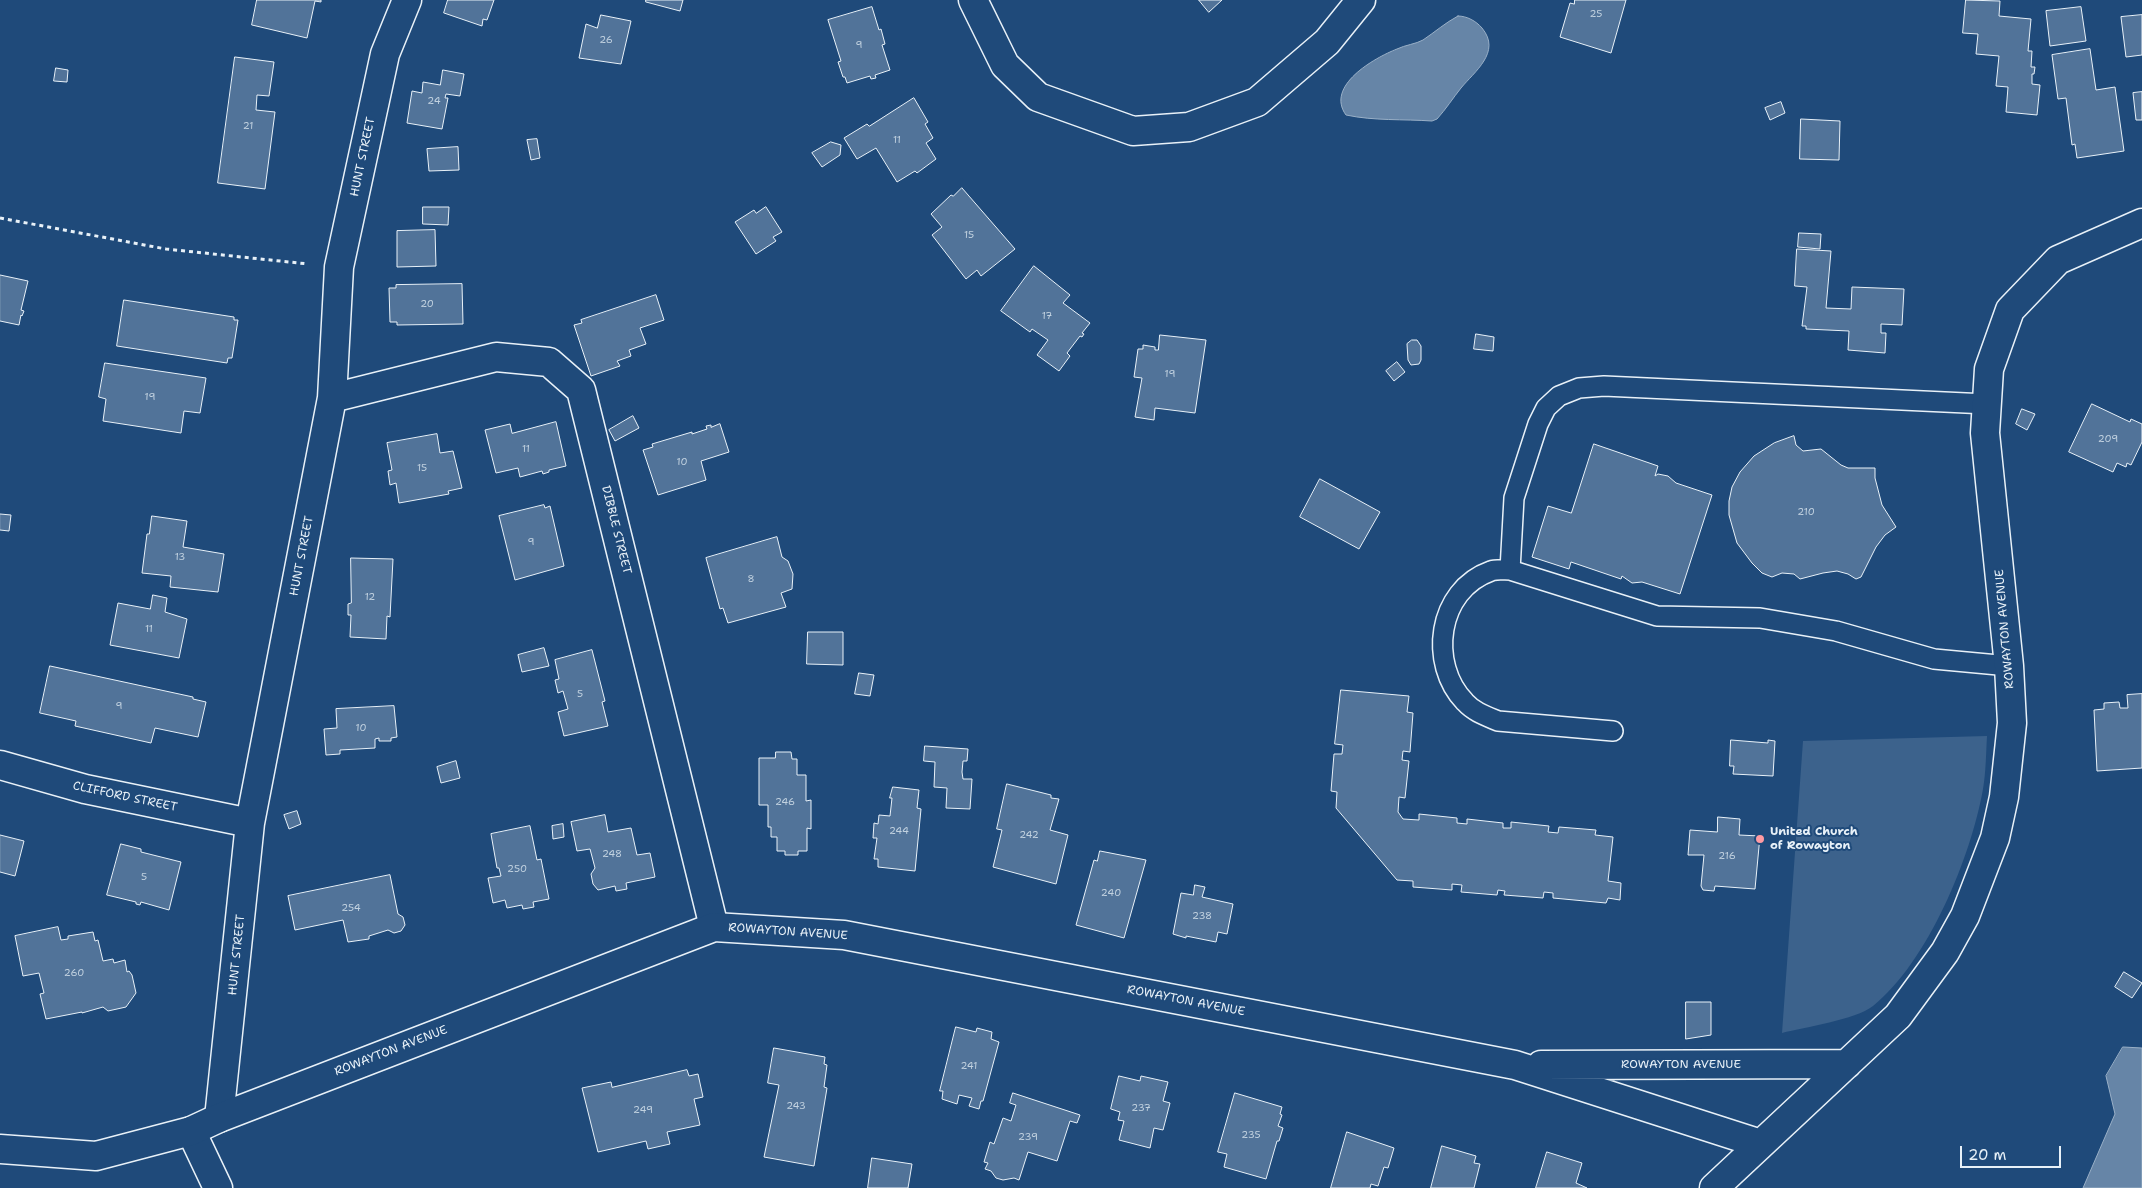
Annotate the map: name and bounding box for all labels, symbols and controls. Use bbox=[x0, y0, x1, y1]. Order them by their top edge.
house number: 25 bbox=[1590, 8, 1602, 20]
house number: 26 bbox=[599, 34, 613, 46]
house number: 9 bbox=[856, 39, 862, 51]
house number: 24 bbox=[427, 95, 441, 107]
street label: HUNT STREET bbox=[348, 116, 378, 198]
house number: 21 bbox=[243, 120, 253, 132]
house number: 11 bbox=[893, 134, 901, 146]
house number: 15 bbox=[964, 229, 974, 241]
house number: 20 bbox=[420, 298, 434, 310]
house number: 17 bbox=[1042, 310, 1052, 322]
house number: 19 bbox=[1165, 368, 1175, 380]
house number: 19 bbox=[145, 391, 155, 403]
house number: 209 bbox=[2098, 433, 2118, 445]
house number: 11 bbox=[522, 443, 530, 455]
house number: 10 bbox=[677, 456, 687, 468]
house number: 15 bbox=[417, 462, 427, 474]
street label: DIBBLE STREET bbox=[598, 484, 634, 576]
house number: 210 bbox=[1797, 506, 1815, 518]
street label: HUNT STREET bbox=[287, 515, 317, 597]
house number: 9 bbox=[528, 536, 534, 548]
house number: 13 bbox=[175, 551, 185, 563]
street label: ROWAYTON AVENUE bbox=[1993, 569, 2017, 689]
house number: 8 bbox=[748, 573, 754, 585]
house number: 12 bbox=[365, 591, 375, 603]
house number: 11 bbox=[145, 623, 153, 635]
house number: 5 bbox=[577, 688, 583, 700]
house number: 9 bbox=[116, 700, 122, 712]
house number: 10 bbox=[356, 722, 366, 734]
street label: CLIFFORD STREET bbox=[71, 779, 179, 815]
house number: 246 bbox=[775, 796, 795, 808]
house number: 244 bbox=[889, 825, 909, 837]
place label: United Church of Rowayton bbox=[1770, 825, 1858, 853]
house number: 242 bbox=[1019, 829, 1039, 841]
marker: United Church of Rowayton bbox=[1754, 833, 1766, 845]
house number: 248 bbox=[602, 848, 622, 860]
house number: 216 bbox=[1718, 850, 1736, 862]
house number: 250 bbox=[507, 863, 527, 875]
house number: 5 bbox=[141, 871, 147, 883]
house number: 240 bbox=[1101, 887, 1121, 899]
house number: 254 bbox=[341, 902, 361, 914]
house number: 238 bbox=[1192, 910, 1212, 922]
street label: HUNT STREET bbox=[226, 914, 248, 996]
street label: ROWAYTON AVENUE bbox=[728, 921, 848, 943]
house number: 260 bbox=[64, 967, 84, 979]
street label: ROWAYTON AVENUE bbox=[1126, 983, 1246, 1019]
street label: ROWAYTON AVENUE bbox=[333, 1023, 449, 1079]
street label: ROWAYTON AVENUE bbox=[1621, 1058, 1741, 1072]
house number: 241 bbox=[960, 1060, 978, 1072]
house number: 243 bbox=[786, 1100, 806, 1112]
house number: 237 bbox=[1131, 1102, 1151, 1114]
house number: 249 bbox=[633, 1104, 653, 1116]
house number: 235 bbox=[1241, 1129, 1261, 1141]
house number: 239 bbox=[1018, 1131, 1038, 1143]
scale bar bbox=[1962, 1136, 2063, 1168]
text: 20 m bbox=[1968, 1145, 2007, 1165]

